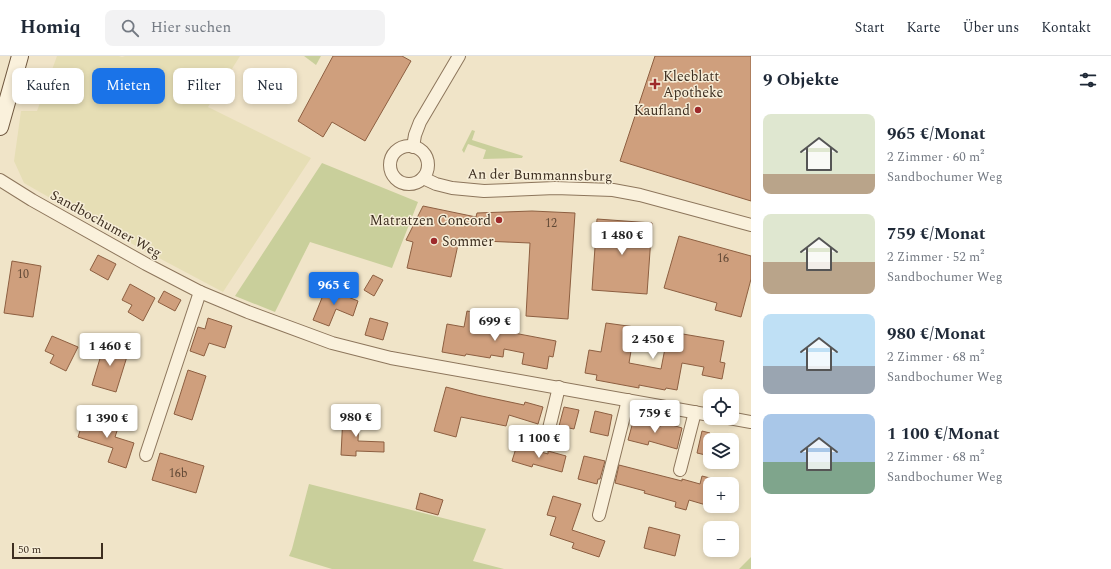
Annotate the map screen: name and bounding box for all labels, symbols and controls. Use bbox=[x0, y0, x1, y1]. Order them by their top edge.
search box bbox=[105, 10, 385, 46]
text: Homiq bbox=[20, 13, 81, 42]
text: Hier suchen bbox=[151, 16, 231, 39]
icon: search bbox=[119, 17, 141, 39]
text: Start bbox=[855, 17, 885, 38]
text: Karte bbox=[907, 17, 940, 38]
text: Über uns bbox=[962, 17, 1019, 38]
text: Kontakt bbox=[1041, 17, 1091, 38]
place label: Kleeblatt Apotheke bbox=[663, 66, 723, 103]
text: 9 Objekte bbox=[763, 67, 839, 93]
chip: Kaufen bbox=[12, 68, 84, 104]
chip: Mieten bbox=[92, 68, 165, 104]
chip: Filter bbox=[173, 68, 235, 104]
chip: Neu bbox=[243, 68, 297, 104]
icon: filters bbox=[1077, 69, 1099, 91]
marker: Kleeblatt Apotheke bbox=[650, 79, 660, 89]
place label: Kaufland bbox=[634, 100, 690, 121]
marker: Kaufland bbox=[693, 105, 703, 115]
text: 965 €/Monat bbox=[887, 121, 986, 147]
icon: home bbox=[795, 130, 843, 178]
text: 2 Zimmer · 60 m² bbox=[887, 147, 984, 167]
street label: An der Bummannsburg bbox=[467, 163, 613, 187]
text: Sandbochumer Weg bbox=[887, 167, 1003, 187]
street label: Sandbochumer Weg bbox=[46, 185, 166, 263]
place label: Matratzen Concord bbox=[370, 210, 491, 231]
house number: 12 bbox=[545, 214, 557, 233]
marker: Matratzen Concord bbox=[494, 215, 504, 225]
text: 759 €/Monat bbox=[887, 221, 986, 247]
pin: 1 480 € bbox=[585, 222, 659, 256]
text: 1 480 € bbox=[601, 225, 643, 245]
icon: home bbox=[795, 230, 843, 278]
place label: Sommer bbox=[442, 231, 494, 252]
marker: Sommer bbox=[429, 236, 439, 246]
text: 2 Zimmer · 52 m² bbox=[887, 247, 984, 267]
house number: 16 bbox=[717, 249, 729, 268]
house number: 10 bbox=[17, 265, 29, 284]
text: Sandbochumer Weg bbox=[887, 267, 1003, 287]
pin: 965 € bbox=[306, 272, 362, 306]
text: 965 € bbox=[318, 275, 350, 295]
pin: 699 € bbox=[467, 308, 523, 342]
text: 699 € bbox=[479, 311, 511, 331]
text: 980 €/Monat bbox=[887, 321, 986, 347]
pin: 2 450 € bbox=[616, 326, 690, 360]
text: 2 450 € bbox=[632, 329, 674, 349]
icon: home bbox=[795, 330, 843, 378]
pin: 1 460 € bbox=[73, 333, 147, 367]
text: 1 460 € bbox=[89, 336, 131, 356]
text: 2 Zimmer · 68 m² bbox=[887, 347, 984, 367]
text: Sandbochumer Weg bbox=[887, 367, 1003, 387]
map controls bbox=[703, 389, 739, 557]
button: locate bbox=[703, 389, 739, 425]
pin: 759 € bbox=[627, 400, 683, 434]
text: 759 € bbox=[639, 403, 671, 423]
pin: 980 € bbox=[328, 404, 384, 438]
pin: 1 390 € bbox=[70, 405, 144, 439]
text: 980 € bbox=[340, 407, 372, 427]
text: 1 390 € bbox=[86, 408, 128, 428]
text: 1 100 €/Monat bbox=[887, 421, 999, 447]
pin: 1 100 € bbox=[502, 425, 576, 459]
text: 1 100 € bbox=[518, 428, 560, 448]
icon: home bbox=[795, 430, 843, 478]
button: layers bbox=[703, 433, 739, 469]
text: 2 Zimmer · 68 m² bbox=[887, 447, 984, 467]
house number: 16b bbox=[169, 464, 188, 483]
text: Sandbochumer Weg bbox=[887, 467, 1003, 487]
button: + bbox=[703, 477, 739, 513]
button: − bbox=[703, 521, 739, 557]
scale bar bbox=[12, 541, 103, 560]
text: 50 m bbox=[18, 541, 41, 558]

